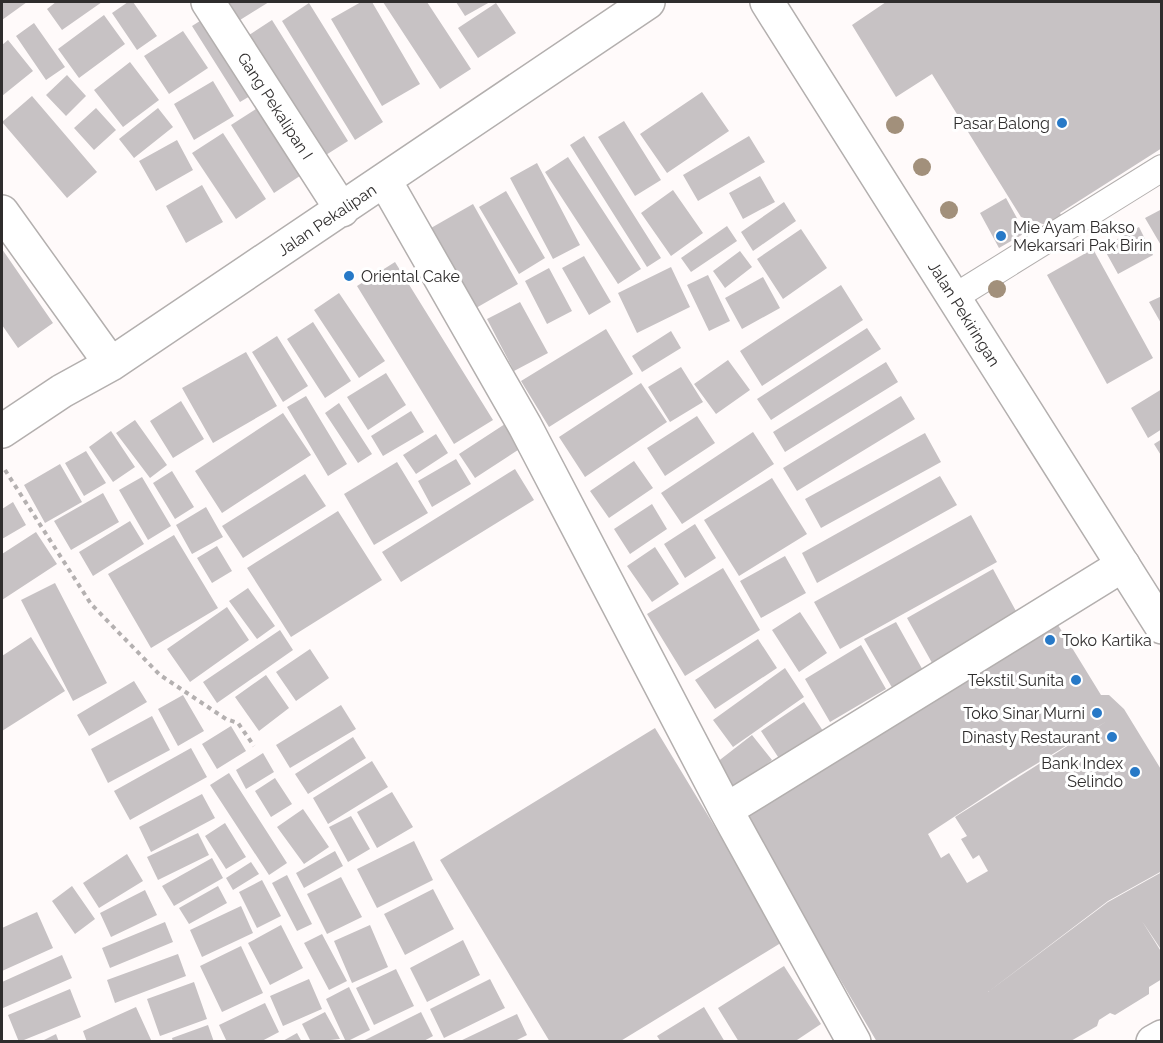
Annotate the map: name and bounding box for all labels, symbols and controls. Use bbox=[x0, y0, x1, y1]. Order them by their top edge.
street label: Gang Pekalipan I bbox=[233, 49, 317, 163]
place label: Pasar Balong bbox=[953, 114, 1050, 133]
marker: Pasar Balong bbox=[1055, 116, 1069, 130]
street label: Jalan Pekalipan bbox=[274, 180, 380, 260]
place label: Mie Ayam Bakso Mekarsari Pak Birin bbox=[1013, 218, 1152, 255]
marker: Mie Ayam Bakso Mekarsari Pak Birin bbox=[994, 229, 1008, 243]
street label: Jalan Pekiringan bbox=[924, 258, 1004, 370]
place label: Oriental Cake bbox=[361, 267, 460, 286]
marker: Oriental Cake bbox=[342, 269, 356, 283]
place label: Toko Kartika bbox=[1062, 631, 1152, 650]
marker: Toko Kartika bbox=[1043, 633, 1057, 647]
place label: Tekstil Sunita bbox=[968, 671, 1064, 690]
marker: Tekstil Sunita bbox=[1069, 673, 1083, 687]
place label: Toko Sinar Murni bbox=[963, 704, 1085, 723]
marker: Toko Sinar Murni bbox=[1090, 706, 1104, 720]
place label: Dinasty Restaurant bbox=[962, 728, 1101, 747]
marker: Dinasty Restaurant bbox=[1105, 730, 1119, 744]
place label: Bank Index Selindo bbox=[1041, 754, 1123, 791]
marker: Bank Index Selindo bbox=[1128, 765, 1142, 779]

